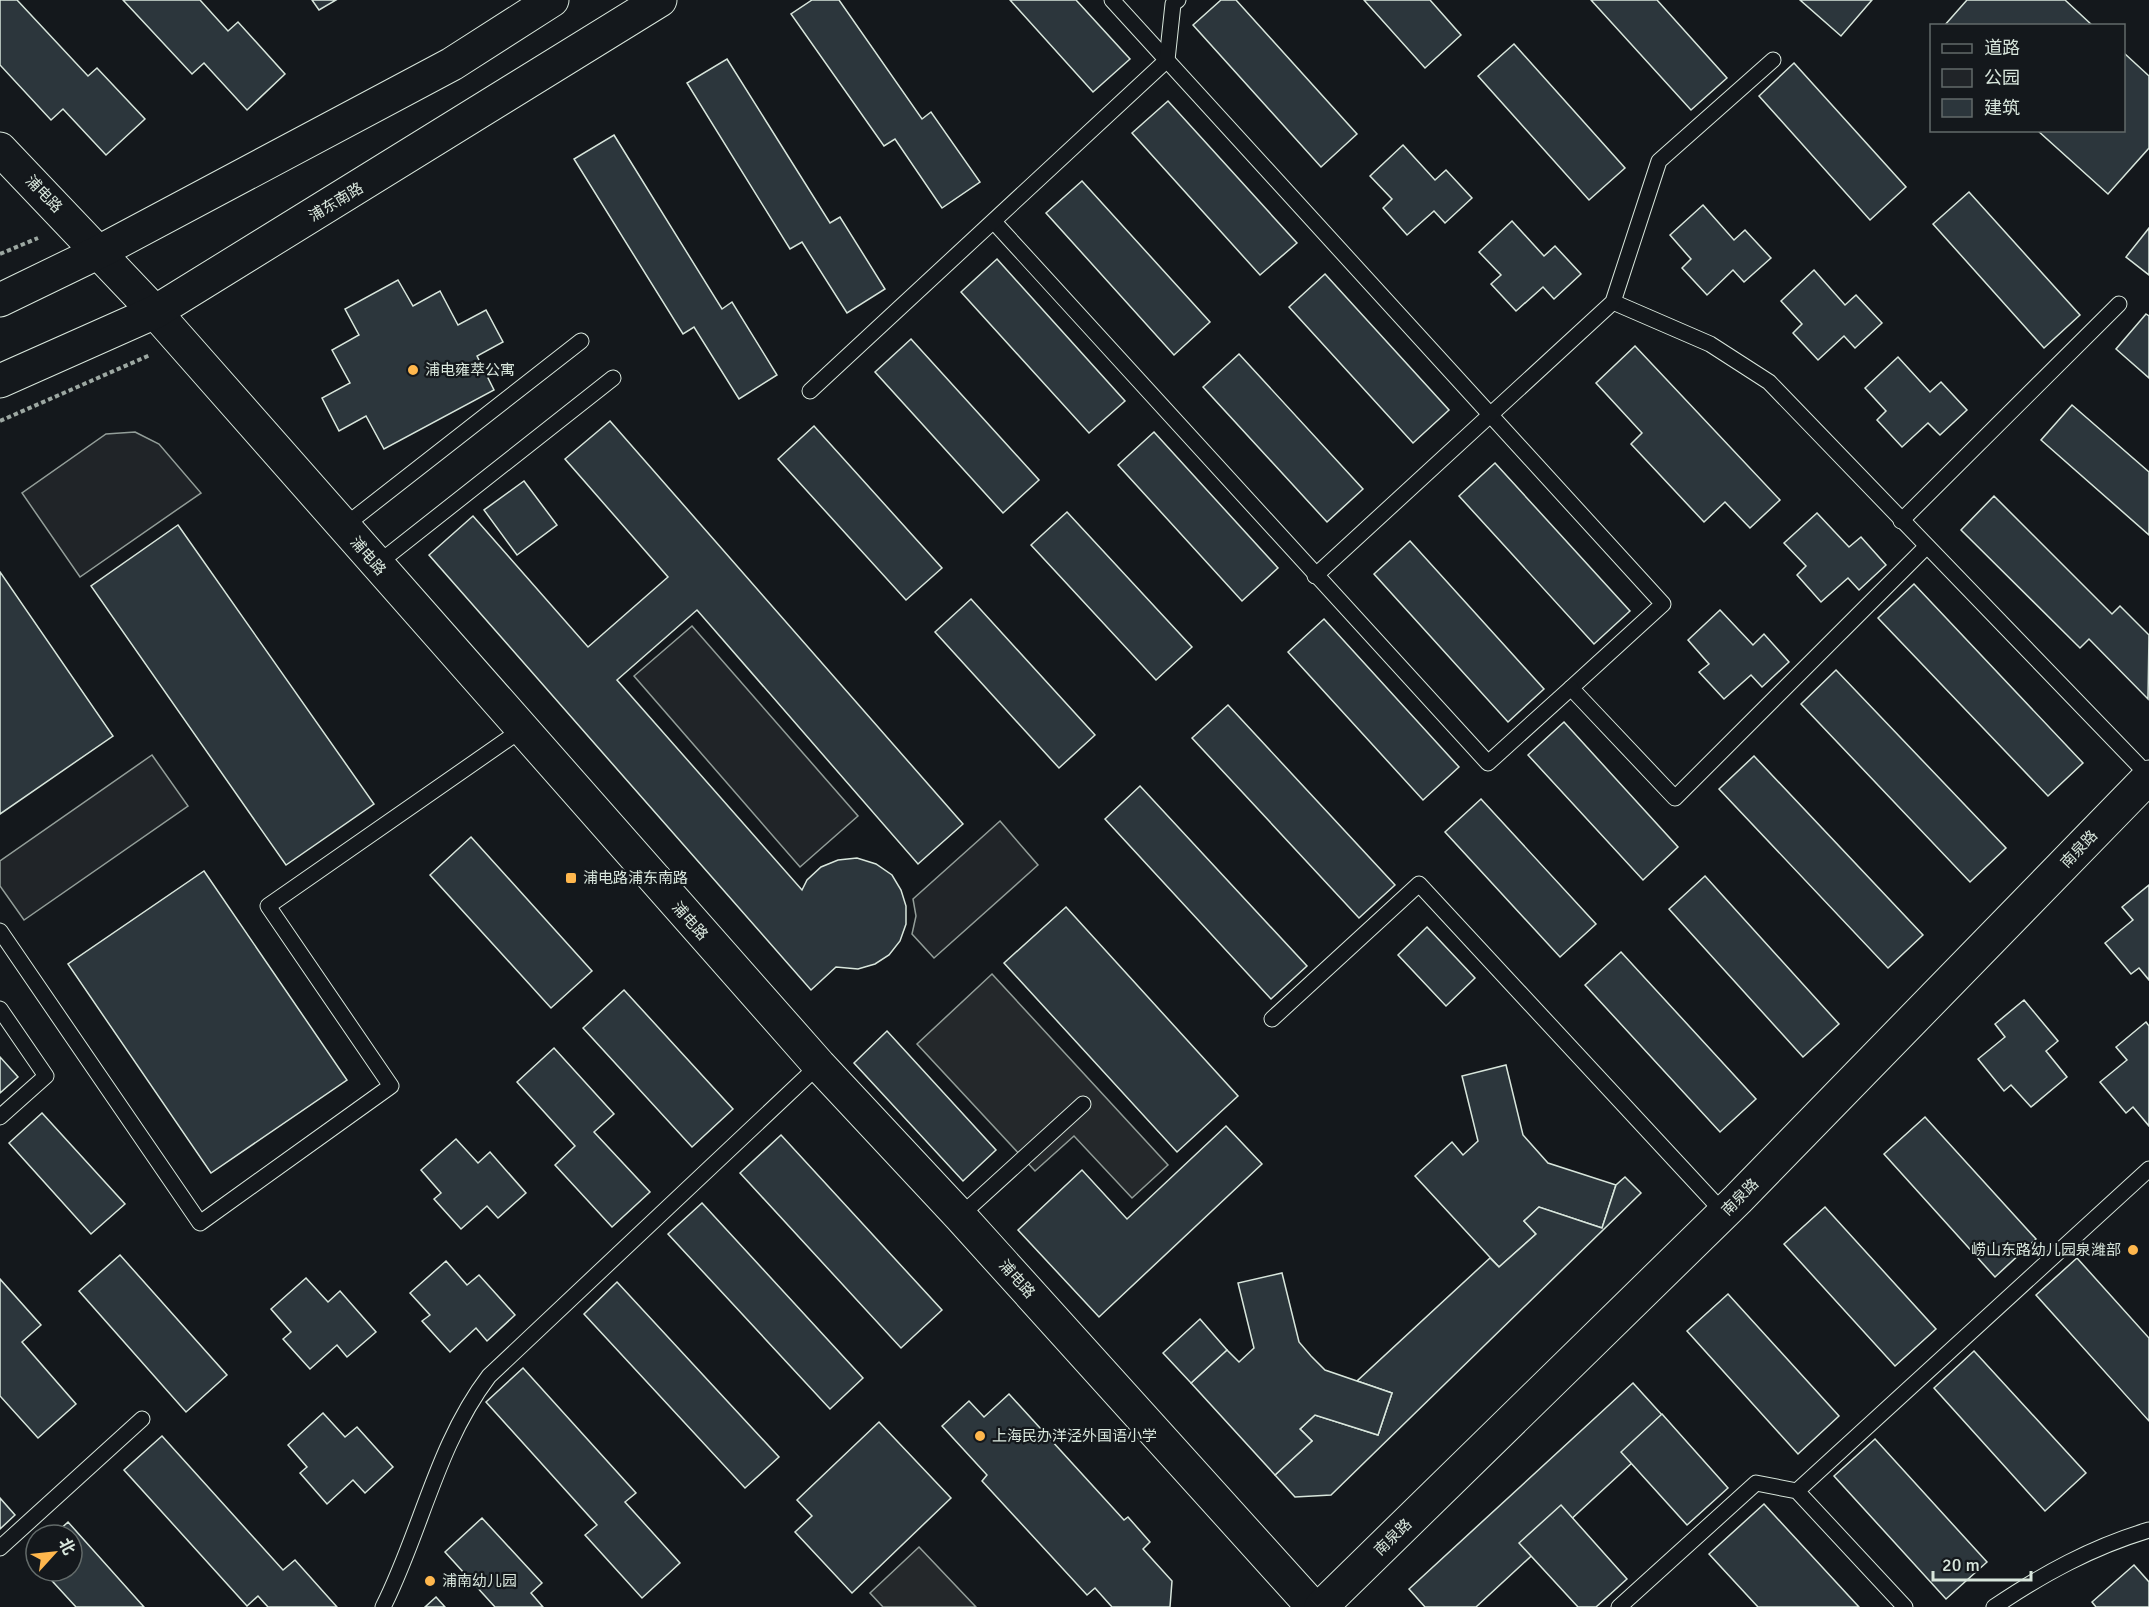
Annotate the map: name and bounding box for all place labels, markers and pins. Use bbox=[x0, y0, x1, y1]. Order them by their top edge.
place label: 浦电雍萃公寓 bbox=[425, 361, 515, 379]
marker: 浦电雍萃公寓 bbox=[406, 363, 420, 377]
place label: 浦电路浦东南路 bbox=[583, 869, 688, 887]
marker: 浦电路浦东南路 bbox=[564, 871, 578, 885]
place label: 崂山东路幼儿园泉潍部 bbox=[1971, 1241, 2121, 1259]
marker: 崂山东路幼儿园泉潍部 bbox=[2126, 1243, 2140, 1257]
place label: 上海民办洋泾外国语小学 bbox=[992, 1427, 1157, 1445]
marker: 上海民办洋泾外国语小学 bbox=[973, 1429, 987, 1443]
place label: 浦南幼儿园 bbox=[442, 1572, 517, 1590]
marker: 浦南幼儿园 bbox=[423, 1574, 437, 1588]

